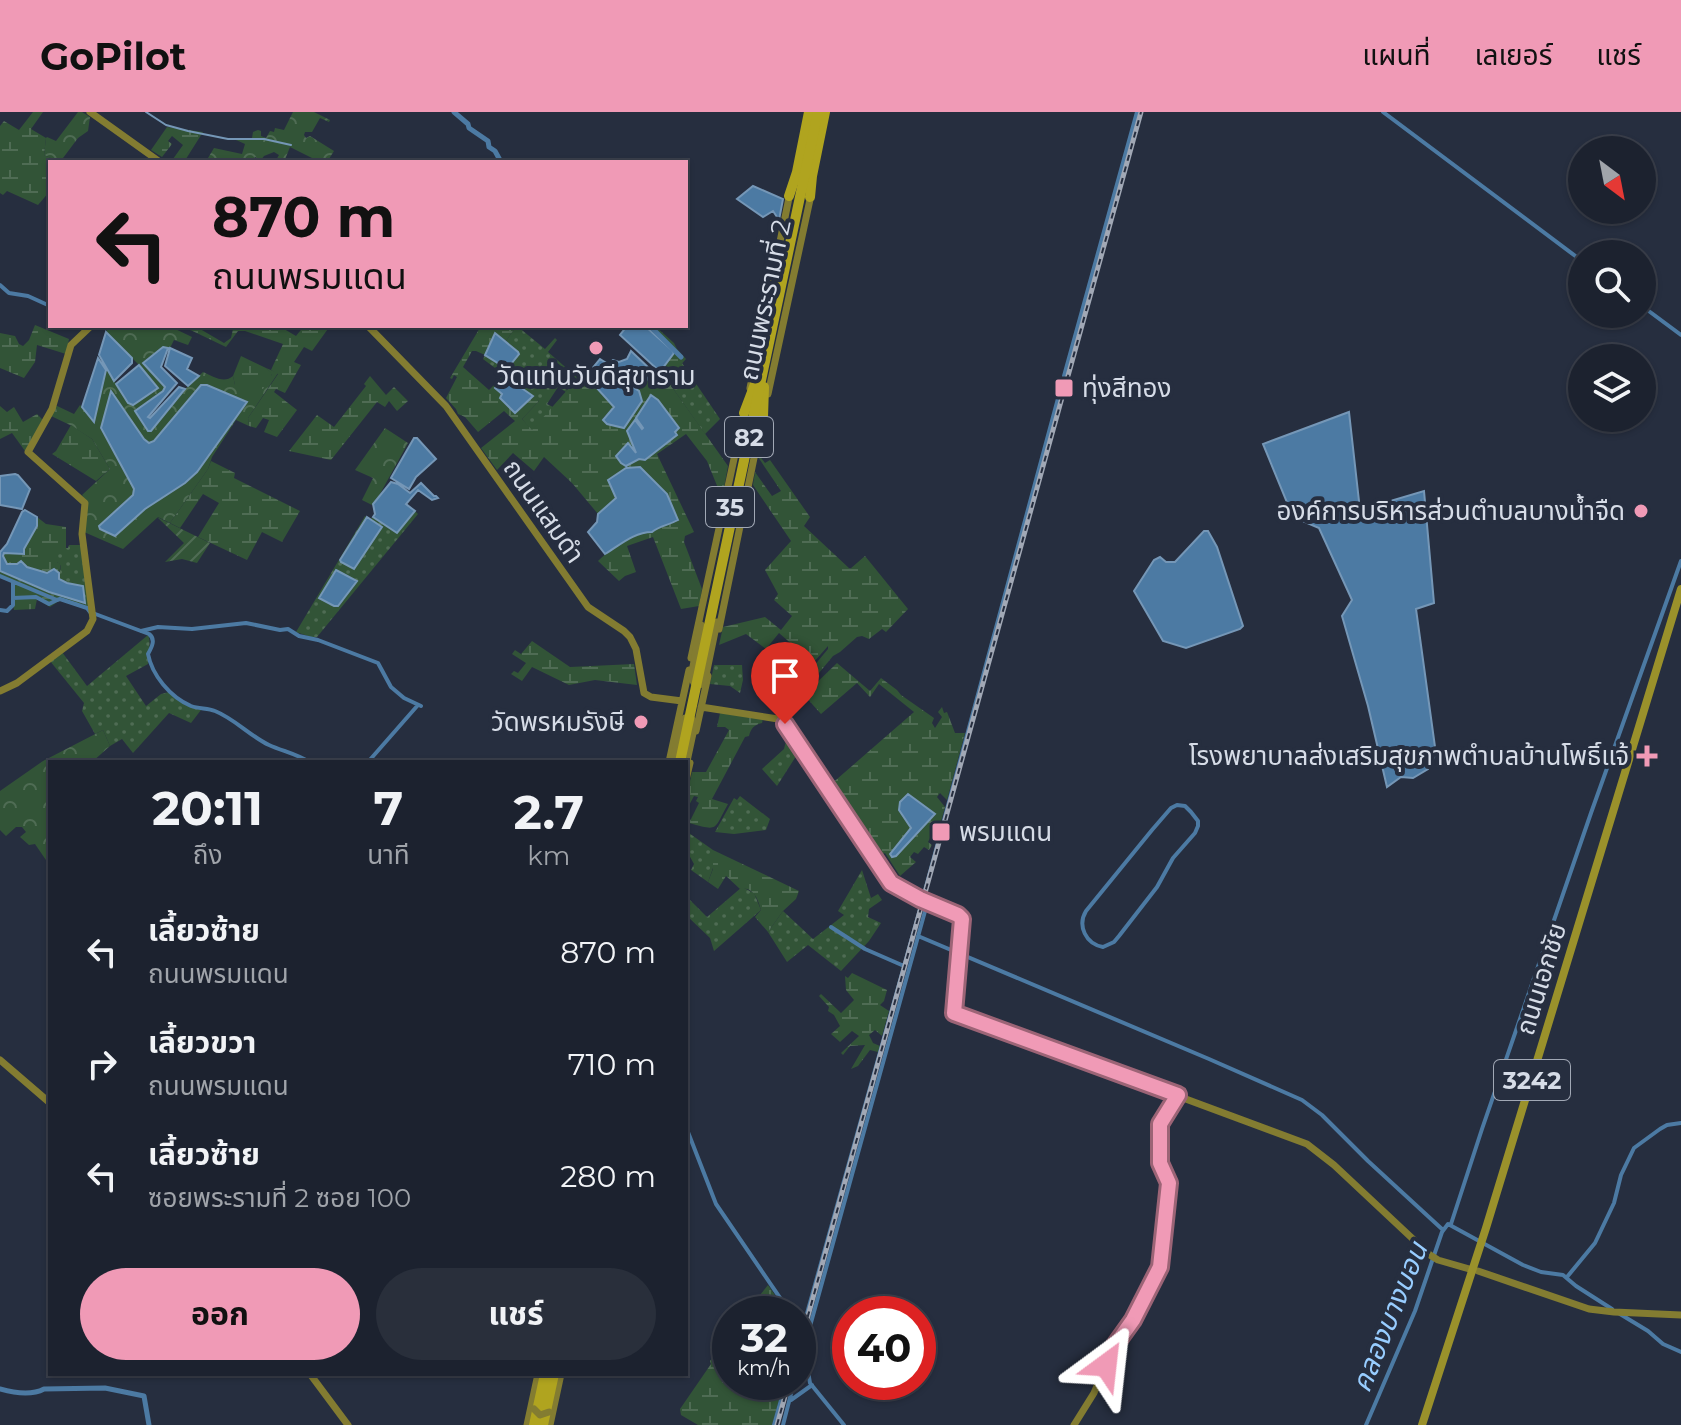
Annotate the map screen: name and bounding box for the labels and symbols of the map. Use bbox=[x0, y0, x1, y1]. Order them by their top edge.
north arrow bbox=[1568, 136, 1656, 224]
street label: ถนนพระรามที่ 2 bbox=[730, 216, 798, 383]
marker: วัดแท่นวันดีสุขาราม bbox=[587, 339, 605, 357]
place label: วัดแท่นวันดีสุขาราม bbox=[497, 360, 695, 392]
place label: ทุ่งสีทอง bbox=[1082, 372, 1171, 404]
marker: ทุ่งสีทอง bbox=[1053, 377, 1075, 399]
road number: 82 bbox=[725, 417, 773, 457]
street label: ถนนแสมดำ bbox=[497, 453, 591, 569]
road number: 35 bbox=[706, 487, 754, 527]
place label: องค์การบริหารส่วนตำบลบางน้ำจืด bbox=[1277, 493, 1625, 527]
marker: องค์การบริหารส่วนตำบลบางน้ำจืด bbox=[1632, 502, 1650, 520]
pin bbox=[751, 642, 819, 724]
place label: วัดพรหมรังษี bbox=[491, 706, 625, 738]
marker: วัดพรหมรังษี bbox=[632, 713, 650, 731]
place label: โรงพยาบาลส่งเสริมสุขภาพตำบลบ้านโพธิ์แจ้ bbox=[1189, 740, 1629, 772]
marker: โรงพยาบาลส่งเสริมสุขภาพตำบลบ้านโพธิ์แจ้ bbox=[1636, 745, 1658, 767]
place label: พรมแดน bbox=[959, 816, 1052, 848]
marker: พรมแดน bbox=[930, 821, 952, 843]
street label: ถนนเอกชัย bbox=[1509, 919, 1573, 1039]
road number: 3242 bbox=[1494, 1060, 1570, 1100]
water label: คลองบางบอน bbox=[1344, 1236, 1435, 1397]
speed limit sign: 40 bbox=[832, 1296, 936, 1400]
position arrow bbox=[1064, 1323, 1148, 1407]

